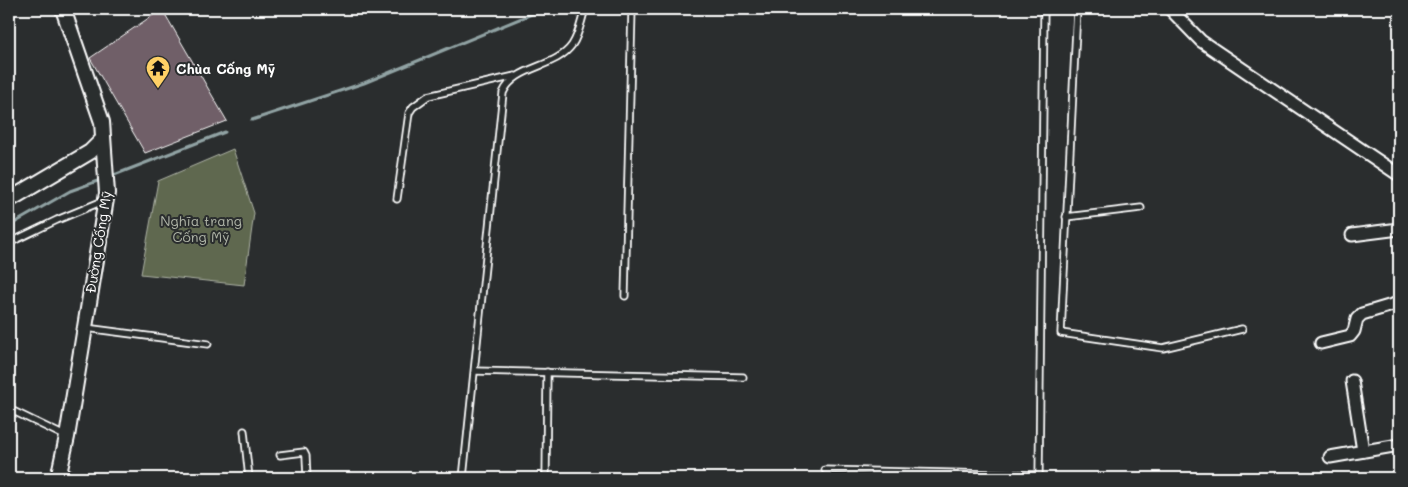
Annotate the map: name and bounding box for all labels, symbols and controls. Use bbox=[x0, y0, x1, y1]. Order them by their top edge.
temple icon: Chùa Cống Mỹ bbox=[145, 55, 171, 89]
place label: Chùa Cống Mỹ bbox=[176, 59, 276, 78]
street label: Đường Cống Mỹ bbox=[81, 189, 115, 295]
park label: Nghĩa trang Cống Mỹ bbox=[160, 211, 242, 246]

